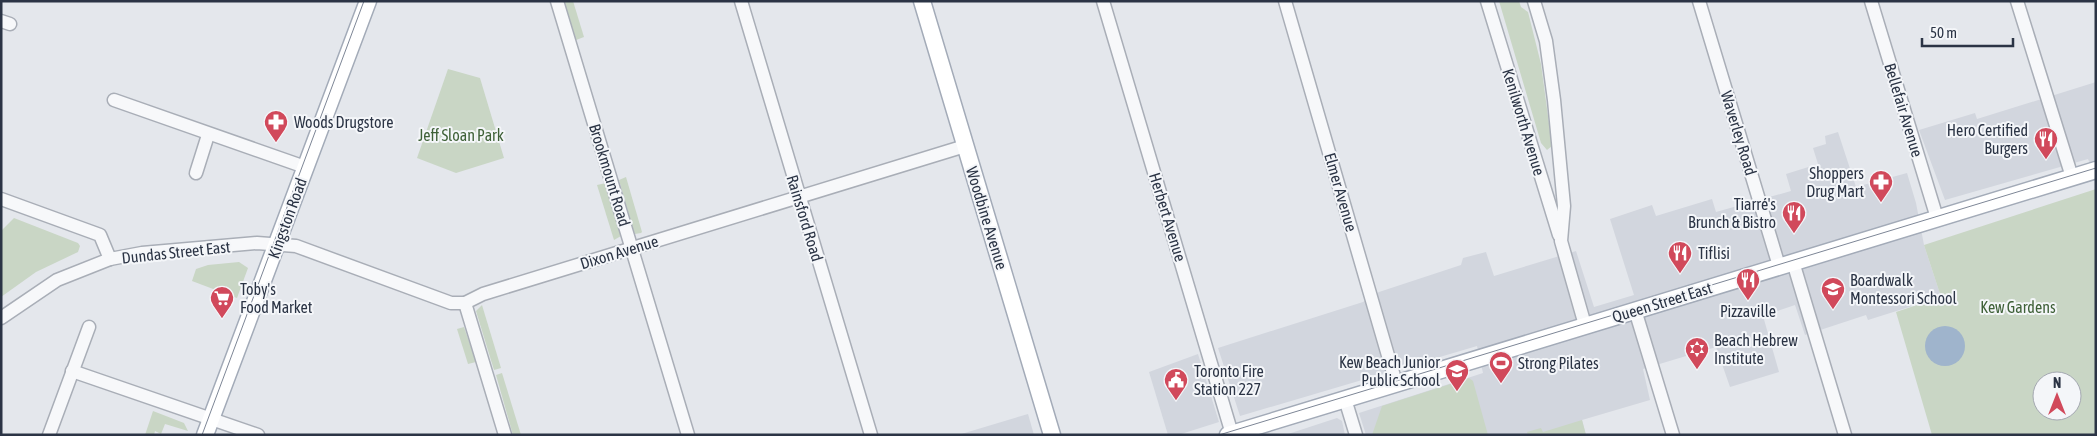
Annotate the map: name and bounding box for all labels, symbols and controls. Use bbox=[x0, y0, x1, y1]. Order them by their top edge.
scale bar bbox=[1922, 15, 2013, 47]
text: 50 m bbox=[1930, 24, 1957, 41]
street label: Bellefair Avenue bbox=[1881, 61, 1927, 159]
street label: Kenilworth Avenue bbox=[1499, 66, 1549, 178]
street label: Waverley Road bbox=[1717, 89, 1760, 178]
pharmacy icon: Woods Drugstore bbox=[263, 109, 289, 143]
place label: Woods Drugstore bbox=[294, 113, 393, 132]
place label: Hero Certified Burgers bbox=[1947, 121, 2028, 158]
street label: Brookmount Road bbox=[586, 122, 634, 228]
park label: Jeff Sloan Park bbox=[418, 126, 504, 144]
restaurant icon: Hero Certified Burgers bbox=[2033, 126, 2059, 160]
street label: Elmer Avenue bbox=[1321, 151, 1361, 233]
street label: Woodbine Avenue bbox=[963, 164, 1011, 272]
place label: Shoppers Drug Mart bbox=[1806, 164, 1864, 201]
pharmacy icon: Shoppers Drug Mart bbox=[1868, 169, 1894, 203]
street label: Herbert Avenue bbox=[1146, 170, 1190, 264]
street label: Rainsford Road bbox=[783, 173, 827, 263]
street label: Kingston Road bbox=[264, 175, 311, 261]
place label: Tiarré's Brunch & Bistro bbox=[1688, 195, 1776, 231]
restaurant icon: Tiarré's Brunch & Bistro bbox=[1781, 200, 1807, 234]
street label: Dixon Avenue bbox=[578, 232, 660, 272]
street label: Dundas Street East bbox=[121, 237, 232, 267]
restaurant icon: Tiflisi bbox=[1667, 240, 1693, 274]
place label: Tiflisi bbox=[1698, 244, 1730, 262]
restaurant icon: Pizzaville bbox=[1735, 267, 1761, 301]
place label: Boardwalk Montessori School bbox=[1850, 271, 1958, 307]
school or university icon: Boardwalk Montessori School bbox=[1820, 276, 1846, 310]
street label: Queen Street East bbox=[1610, 278, 1714, 326]
place label: Toby's Food Market bbox=[240, 280, 313, 316]
supermarket icon: Toby's Food Market bbox=[209, 285, 235, 319]
park label: Kew Gardens bbox=[1980, 298, 2056, 316]
place label: Pizzaville bbox=[1720, 302, 1776, 320]
place label: Beach Hebrew Institute bbox=[1714, 331, 1798, 367]
synagogue icon: Beach Hebrew Institute bbox=[1684, 336, 1710, 370]
sports icon: Strong Pilates bbox=[1488, 350, 1514, 384]
place label: Kew Beach Junior Public School bbox=[1339, 353, 1441, 389]
place label: Strong Pilates bbox=[1518, 354, 1599, 373]
school or university icon: Kew Beach Junior Public School bbox=[1444, 358, 1470, 392]
place label: Toronto Fire Station 227 bbox=[1194, 362, 1264, 398]
public building icon: Toronto Fire Station 227 bbox=[1163, 367, 1189, 401]
north arrow bbox=[2032, 371, 2082, 421]
text: N bbox=[2053, 375, 2061, 391]

